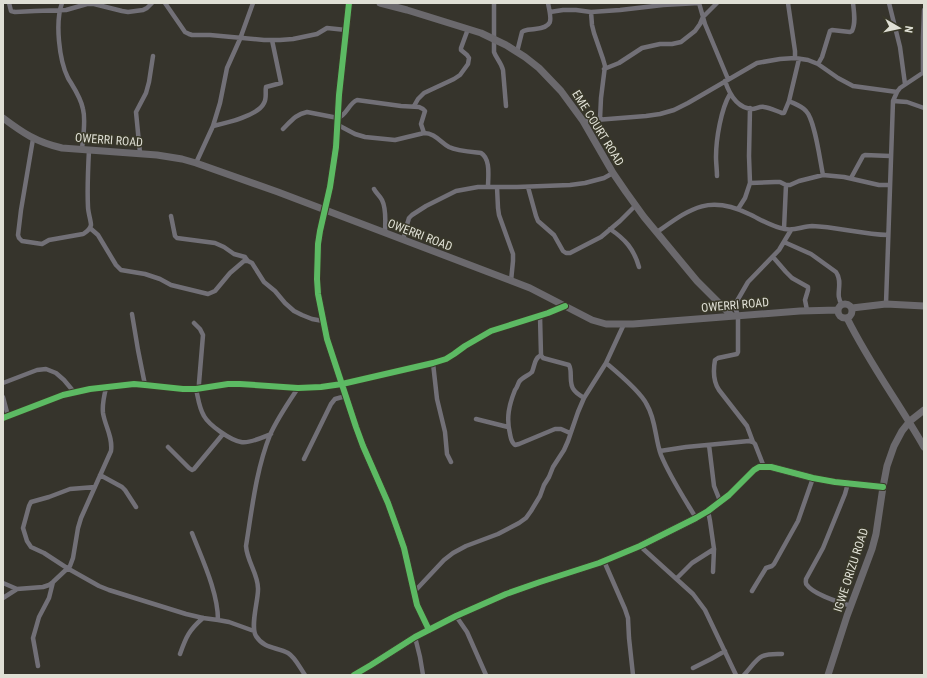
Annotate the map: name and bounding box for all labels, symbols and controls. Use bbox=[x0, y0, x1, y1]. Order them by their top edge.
north arrow bbox=[879, 8, 919, 48]
text: N bbox=[901, 25, 915, 34]
street label: EME COURT ROAD bbox=[569, 88, 627, 168]
street label: OWERRI ROAD bbox=[75, 131, 144, 149]
street label: OWERRI ROAD bbox=[386, 216, 454, 254]
street label: OWERRI ROAD bbox=[700, 295, 770, 315]
street label: IGWE ORIZU ROAD bbox=[831, 526, 871, 614]

